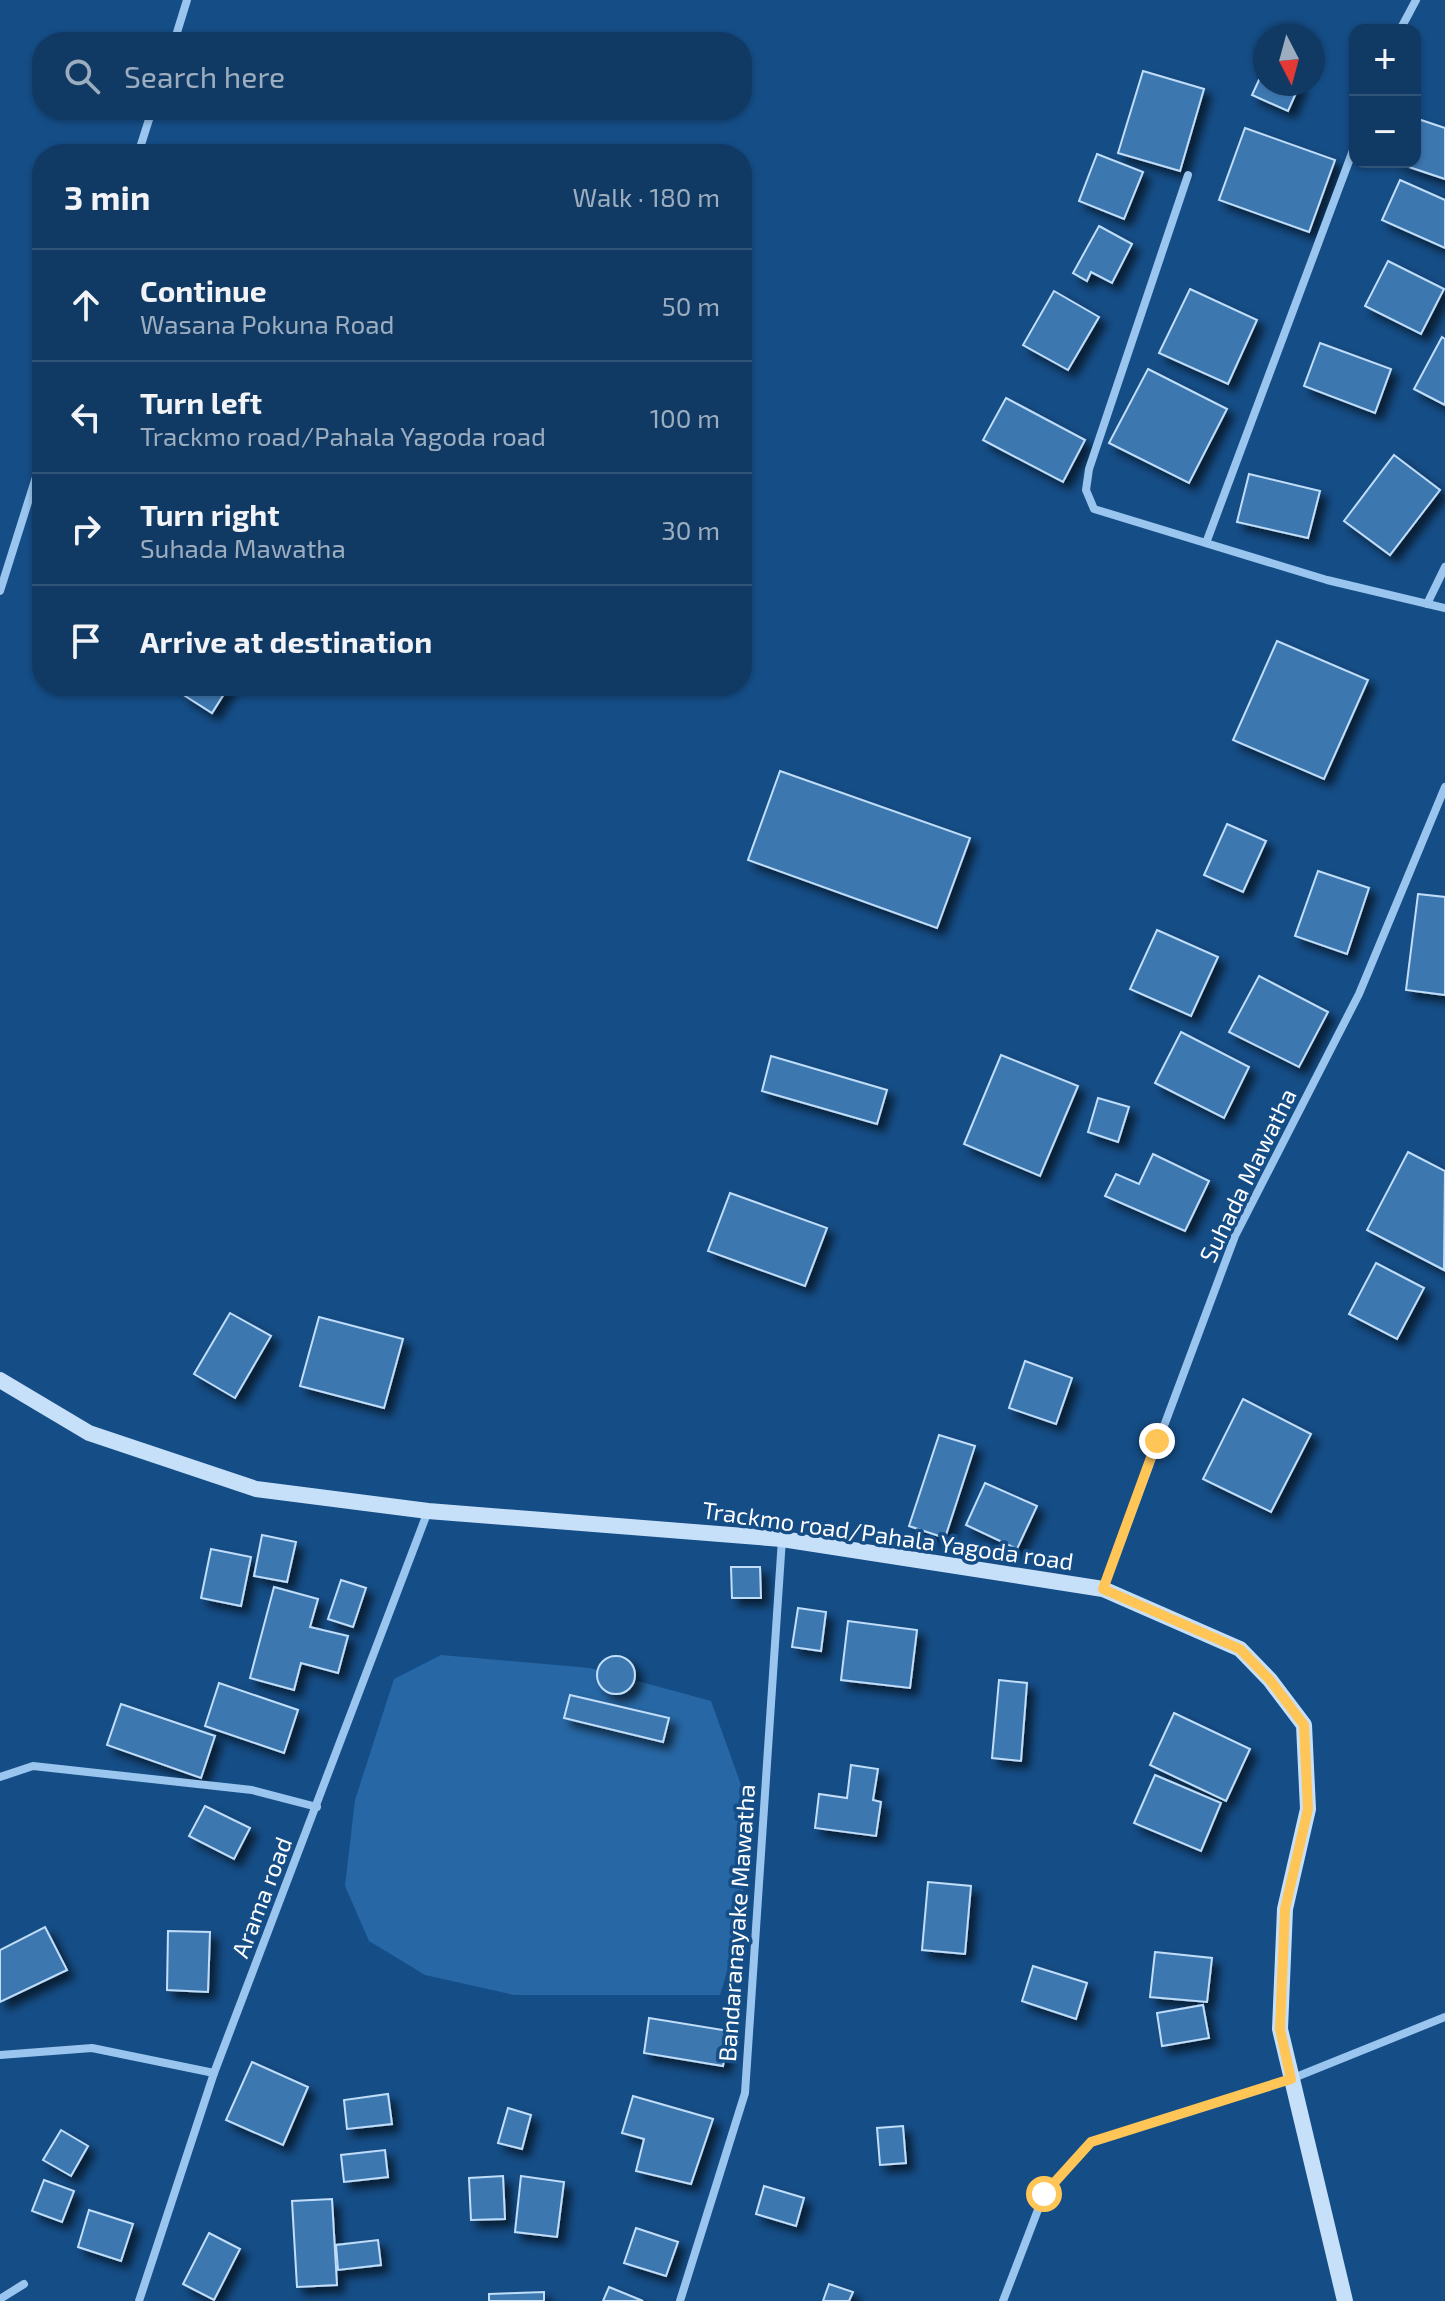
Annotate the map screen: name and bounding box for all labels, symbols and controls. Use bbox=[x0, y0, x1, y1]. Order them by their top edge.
north arrow bbox=[1253, 24, 1325, 96]
map controls bbox=[1349, 24, 1421, 168]
button: + bbox=[1349, 24, 1421, 96]
search box bbox=[32, 32, 752, 120]
icon: search bbox=[60, 54, 104, 98]
text: Search here bbox=[124, 58, 285, 94]
button: − bbox=[1349, 96, 1421, 168]
text: 3 min bbox=[64, 176, 150, 217]
text: Walk · 180 m bbox=[573, 181, 720, 212]
text: Continue bbox=[140, 272, 267, 308]
icon: ahead bbox=[64, 283, 108, 327]
text: 50 m bbox=[662, 290, 720, 321]
text: Wasana Pokuna Road bbox=[140, 308, 394, 339]
text: Turn left bbox=[140, 384, 262, 420]
icon: left bbox=[64, 395, 108, 439]
text: 100 m bbox=[650, 402, 720, 433]
text: Trackmo road/Pahala Yagoda road bbox=[140, 420, 546, 451]
text: Turn right bbox=[140, 496, 280, 532]
icon: right bbox=[64, 507, 108, 551]
text: 30 m bbox=[661, 514, 720, 545]
text: Suhada Mawatha bbox=[140, 532, 346, 563]
icon: arrive bbox=[64, 619, 108, 663]
text: Arrive at destination bbox=[140, 623, 432, 659]
street label: Suhada Mawatha bbox=[1192, 1083, 1302, 1267]
route end bbox=[1139, 1423, 1175, 1459]
street label: Trackmo road/Pahala Yagoda road bbox=[700, 1495, 1076, 1575]
street label: Bandaranayake Mawatha bbox=[712, 1783, 760, 2063]
street label: Arama road bbox=[225, 1832, 297, 1962]
route start bbox=[1026, 2176, 1062, 2212]

